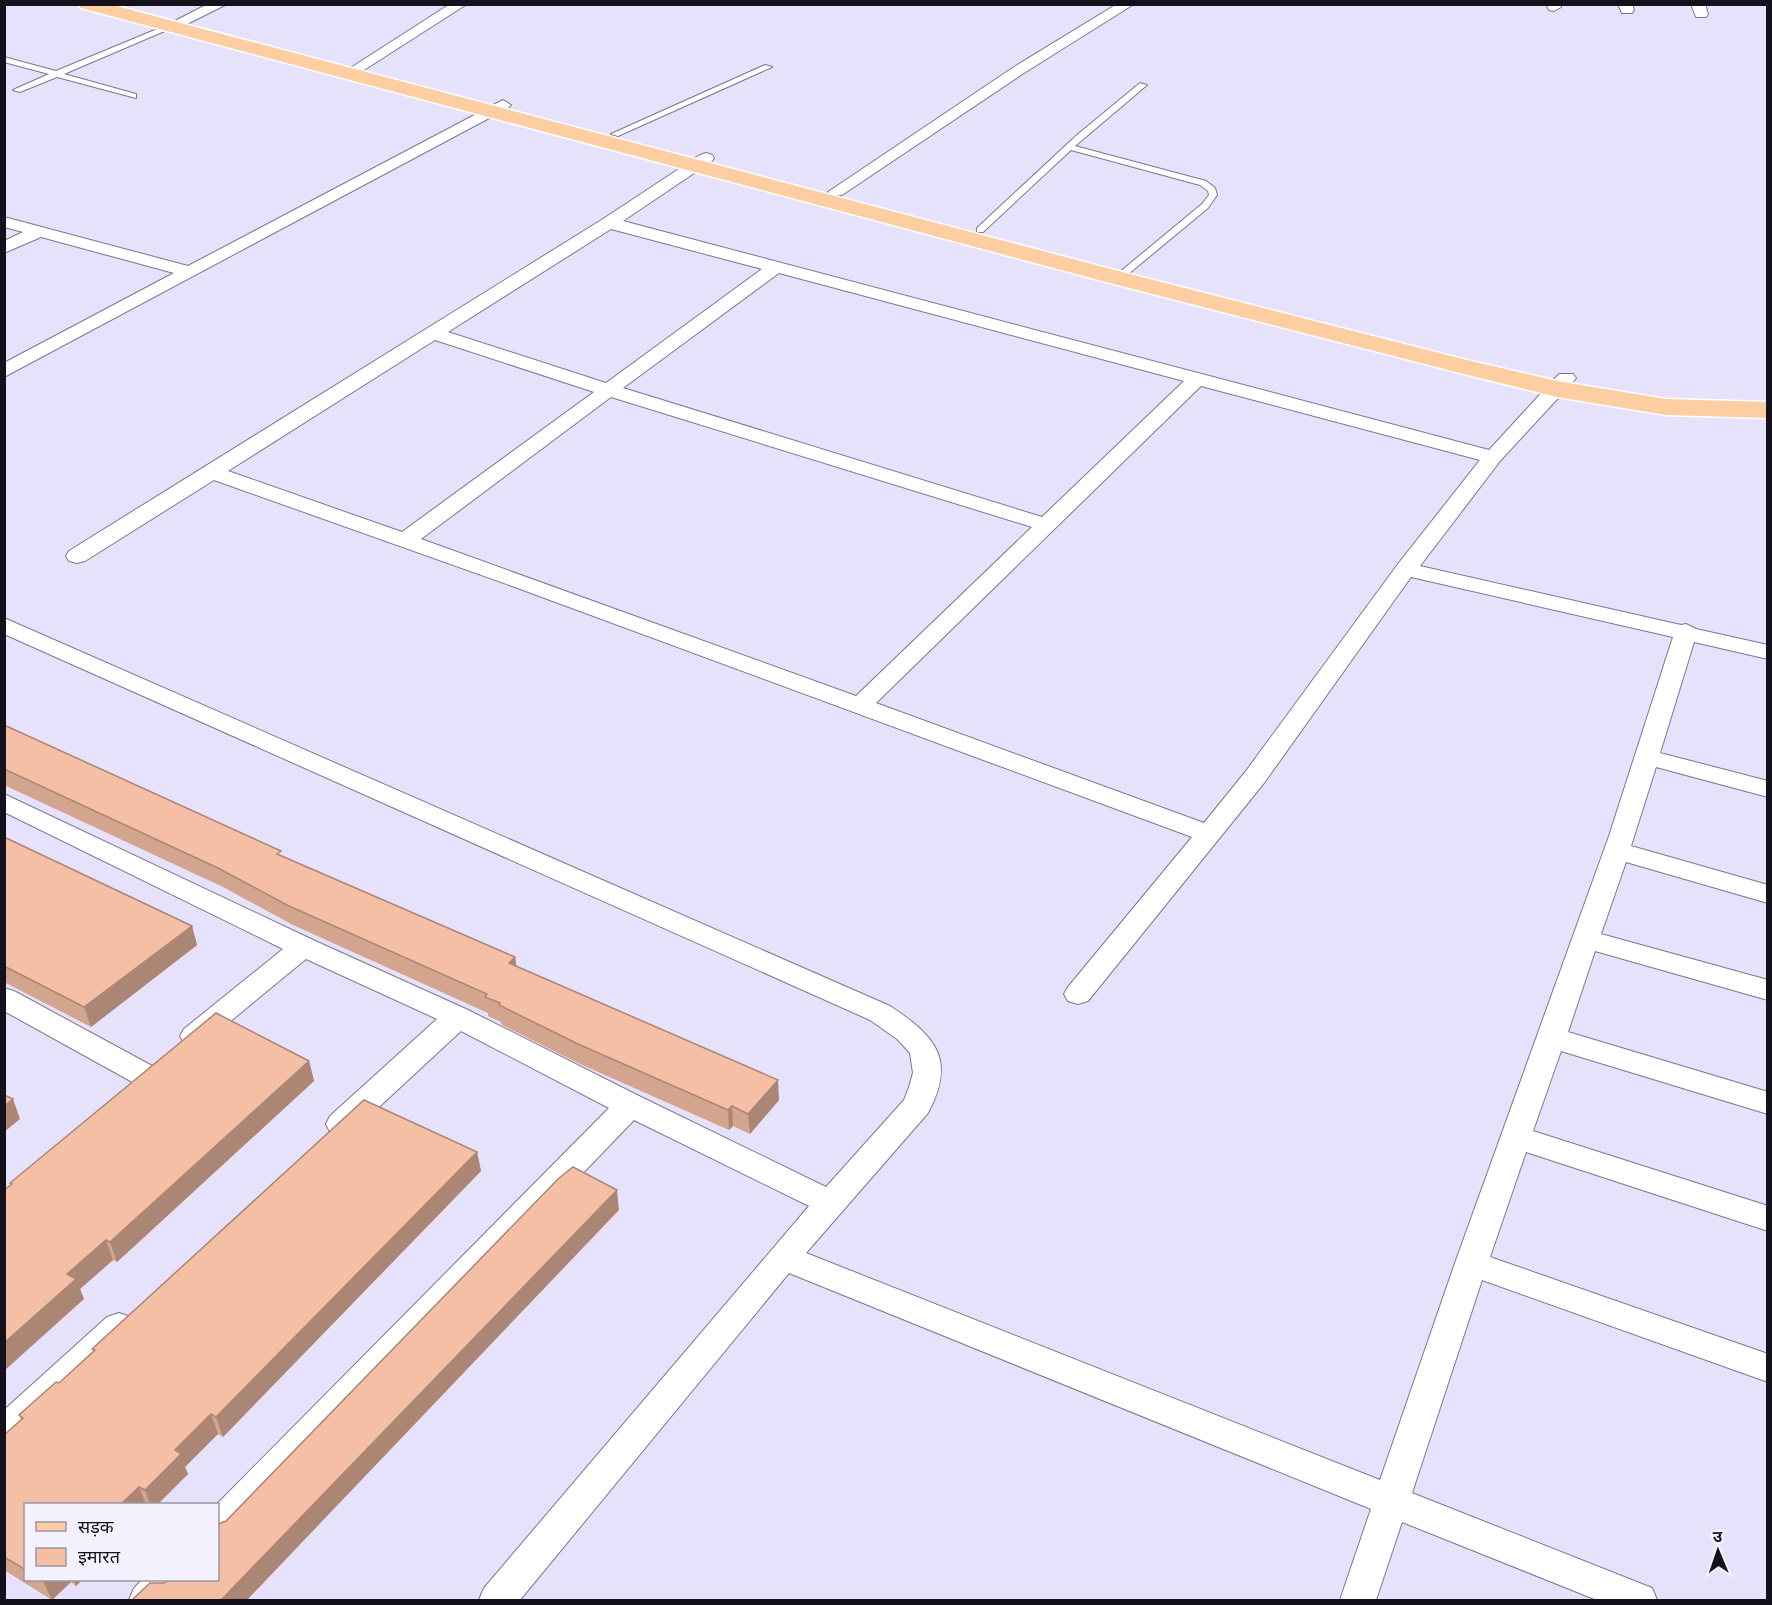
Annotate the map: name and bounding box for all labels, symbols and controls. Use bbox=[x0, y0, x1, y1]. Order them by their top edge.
legend bbox=[24, 1503, 219, 1581]
text: सड़क bbox=[78, 1516, 115, 1537]
north arrow bbox=[1688, 1521, 1748, 1581]
text: उ bbox=[1712, 1527, 1723, 1546]
text: इमारत bbox=[78, 1546, 121, 1567]

